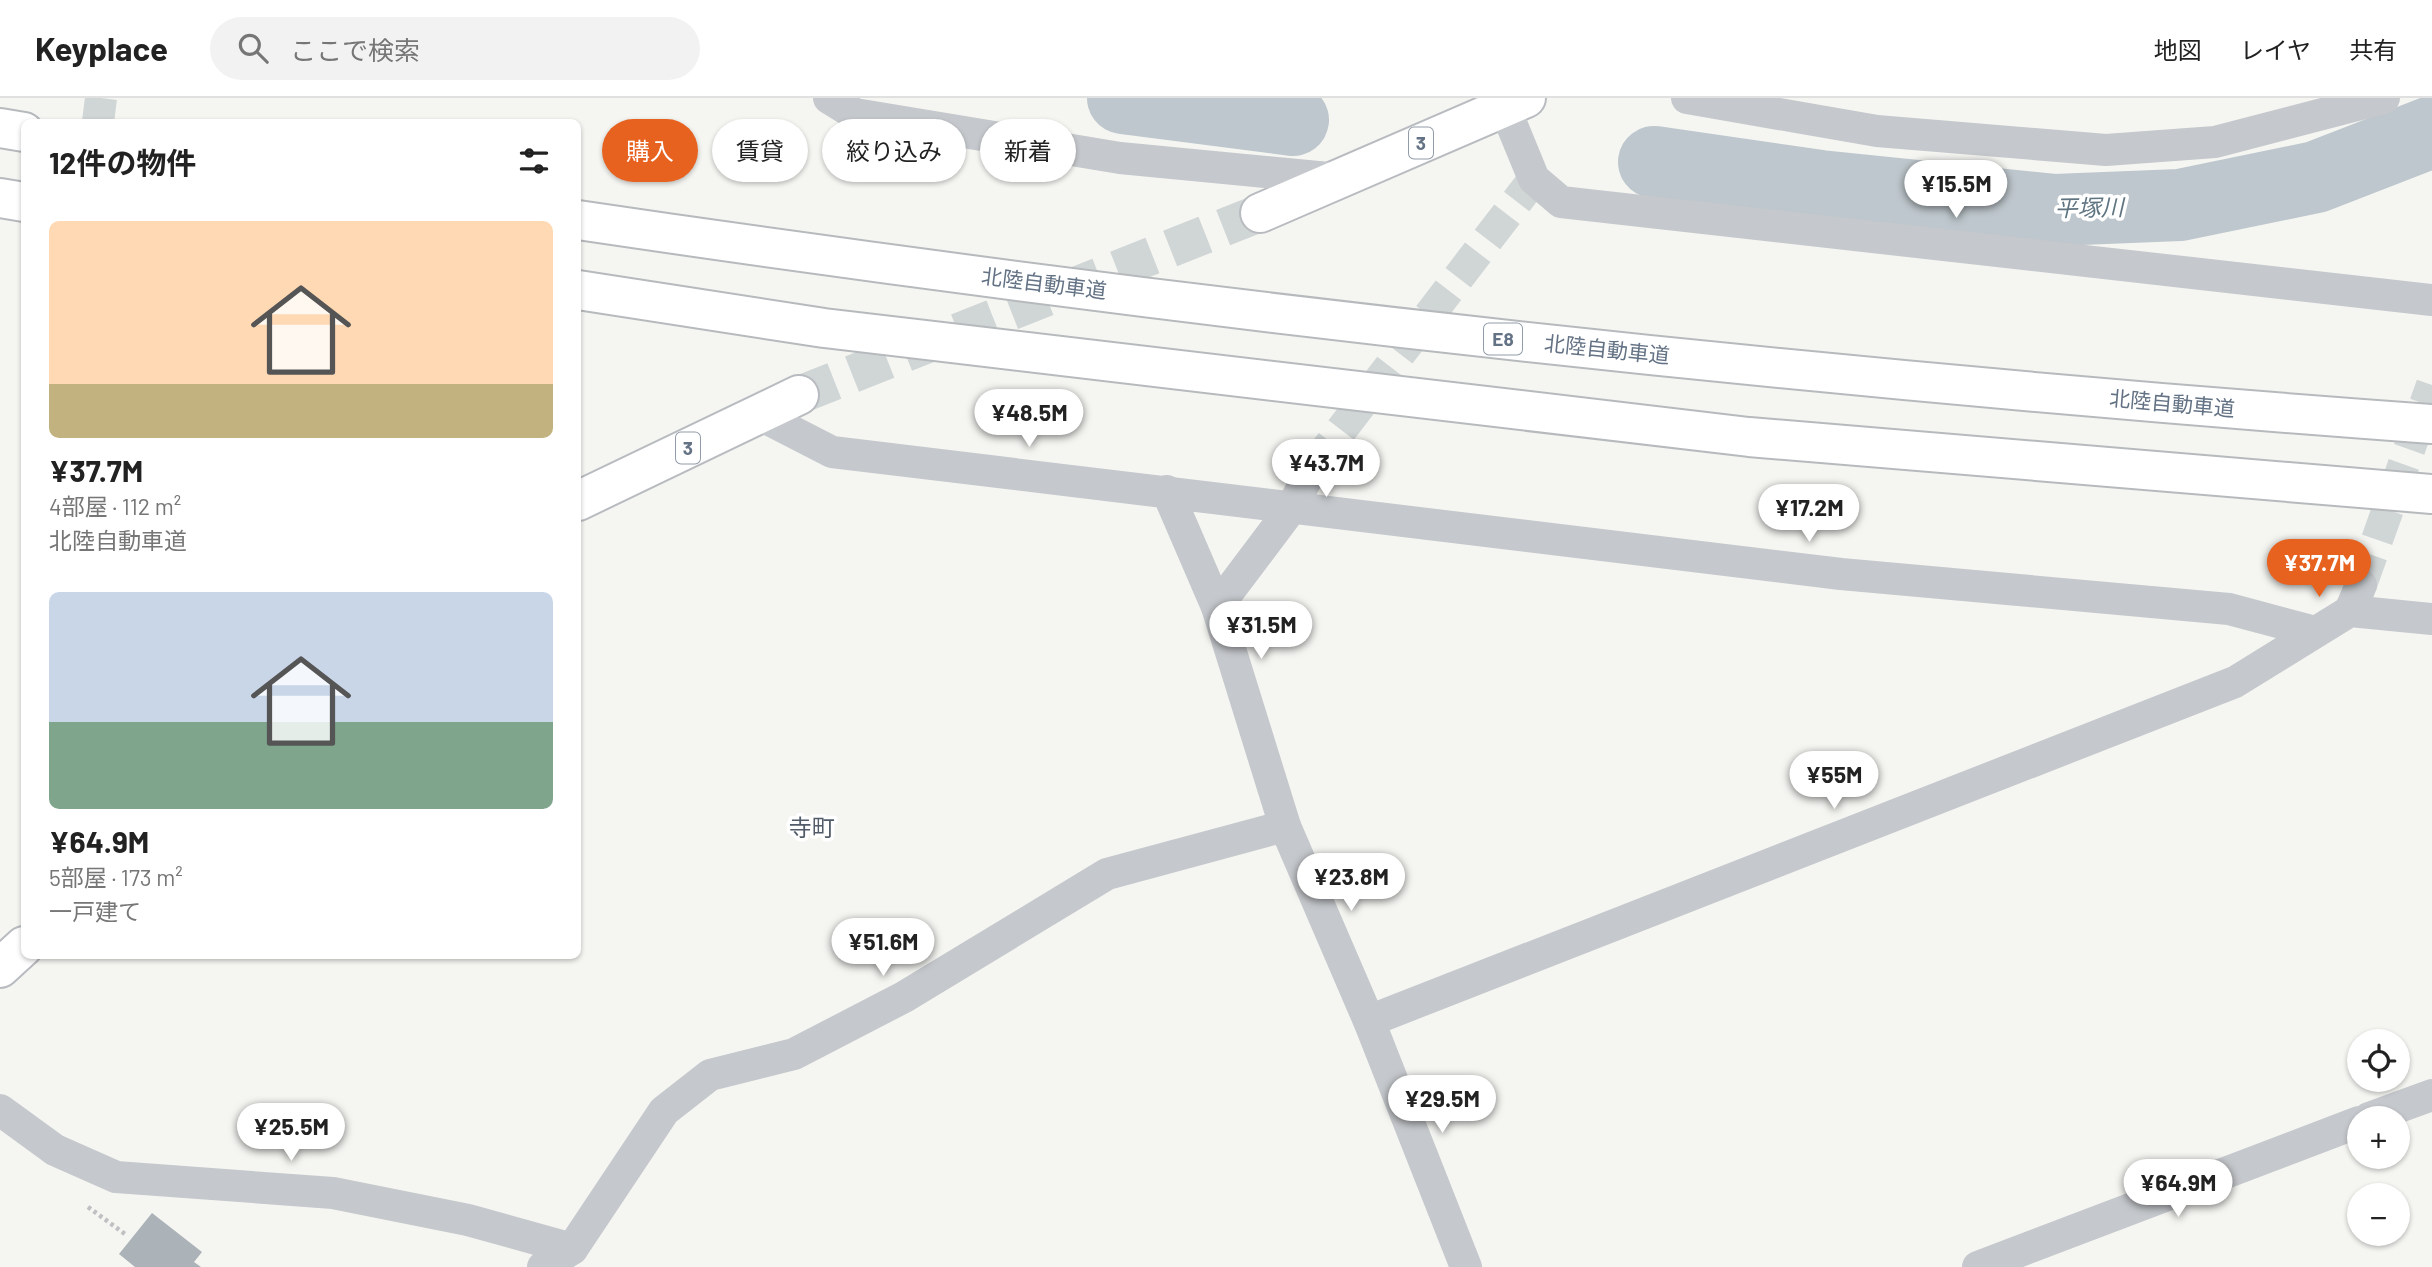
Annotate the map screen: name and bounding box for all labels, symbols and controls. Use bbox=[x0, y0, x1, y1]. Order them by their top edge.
search box bbox=[210, 17, 700, 80]
text: Keyplace bbox=[35, 28, 168, 68]
icon: search bbox=[234, 29, 272, 67]
text: ここで検索 bbox=[290, 34, 420, 65]
text: 地図 bbox=[2154, 35, 2202, 64]
text: レイヤ bbox=[2240, 35, 2311, 64]
text: 共有 bbox=[2349, 35, 2397, 64]
chip: 購入 bbox=[602, 119, 698, 182]
chip: 賃貸 bbox=[712, 119, 808, 182]
chip: 絞り込み bbox=[822, 119, 966, 182]
chip: 新着 bbox=[980, 119, 1076, 182]
road number: 3 bbox=[1409, 128, 1433, 158]
icon: filters bbox=[515, 142, 553, 180]
text: 12件の物件 bbox=[49, 144, 196, 180]
pin: ¥15.5M bbox=[1899, 160, 2013, 220]
text: ¥15.5M bbox=[1920, 169, 1992, 197]
water label: 平塚川 bbox=[2054, 192, 2127, 222]
street label: 北陸自動車道 bbox=[980, 262, 1108, 303]
icon: home bbox=[238, 267, 364, 393]
road number: E8 bbox=[1484, 324, 1522, 354]
street label: 北陸自動車道 bbox=[1543, 329, 1671, 368]
street label: 北陸自動車道 bbox=[2108, 385, 2236, 420]
pin: ¥48.5M bbox=[972, 390, 1086, 449]
text: ¥48.5M bbox=[990, 398, 1068, 426]
road number: 3 bbox=[676, 432, 700, 464]
pin: ¥43.7M bbox=[1269, 440, 1383, 499]
text: ¥43.7M bbox=[1288, 448, 1364, 476]
text: ¥37.7M bbox=[49, 452, 143, 488]
pin: ¥17.2M bbox=[1752, 484, 1866, 544]
text: 4部屋 · 112 m² bbox=[49, 492, 181, 520]
text: ¥17.2M bbox=[1774, 493, 1844, 521]
text: 北陸自動車道 bbox=[49, 526, 187, 554]
pin: ¥37.7M bbox=[2262, 540, 2376, 599]
text: ¥37.7M bbox=[2283, 548, 2355, 576]
pin: ¥31.5M bbox=[1204, 602, 1318, 661]
text: ¥31.5M bbox=[1225, 610, 1297, 638]
icon: home bbox=[238, 638, 364, 764]
pin: ¥55M bbox=[1793, 752, 1875, 811]
text: ¥55M bbox=[1805, 760, 1863, 788]
district label: 寺町 bbox=[789, 813, 835, 841]
text: ¥64.9M bbox=[49, 823, 149, 859]
pin: ¥23.8M bbox=[1294, 854, 1408, 913]
text: ¥23.8M bbox=[1313, 862, 1389, 890]
text: 5部屋 · 173 m² bbox=[49, 863, 183, 891]
text: 一戸建て bbox=[49, 897, 141, 925]
pin: ¥51.6M bbox=[826, 918, 940, 978]
text: ¥51.6M bbox=[847, 927, 919, 955]
map controls bbox=[2347, 1029, 2410, 1246]
button: locate bbox=[2347, 1029, 2410, 1092]
pin: ¥29.5M bbox=[1385, 1076, 1499, 1135]
text: ¥29.5M bbox=[1404, 1084, 1480, 1112]
pin: ¥25.5M bbox=[234, 1104, 348, 1163]
button: + bbox=[2347, 1106, 2410, 1169]
text: ¥25.5M bbox=[253, 1112, 329, 1140]
pin: ¥64.9M bbox=[2121, 1160, 2235, 1219]
text: ¥64.9M bbox=[2140, 1168, 2216, 1196]
button: − bbox=[2347, 1183, 2410, 1246]

